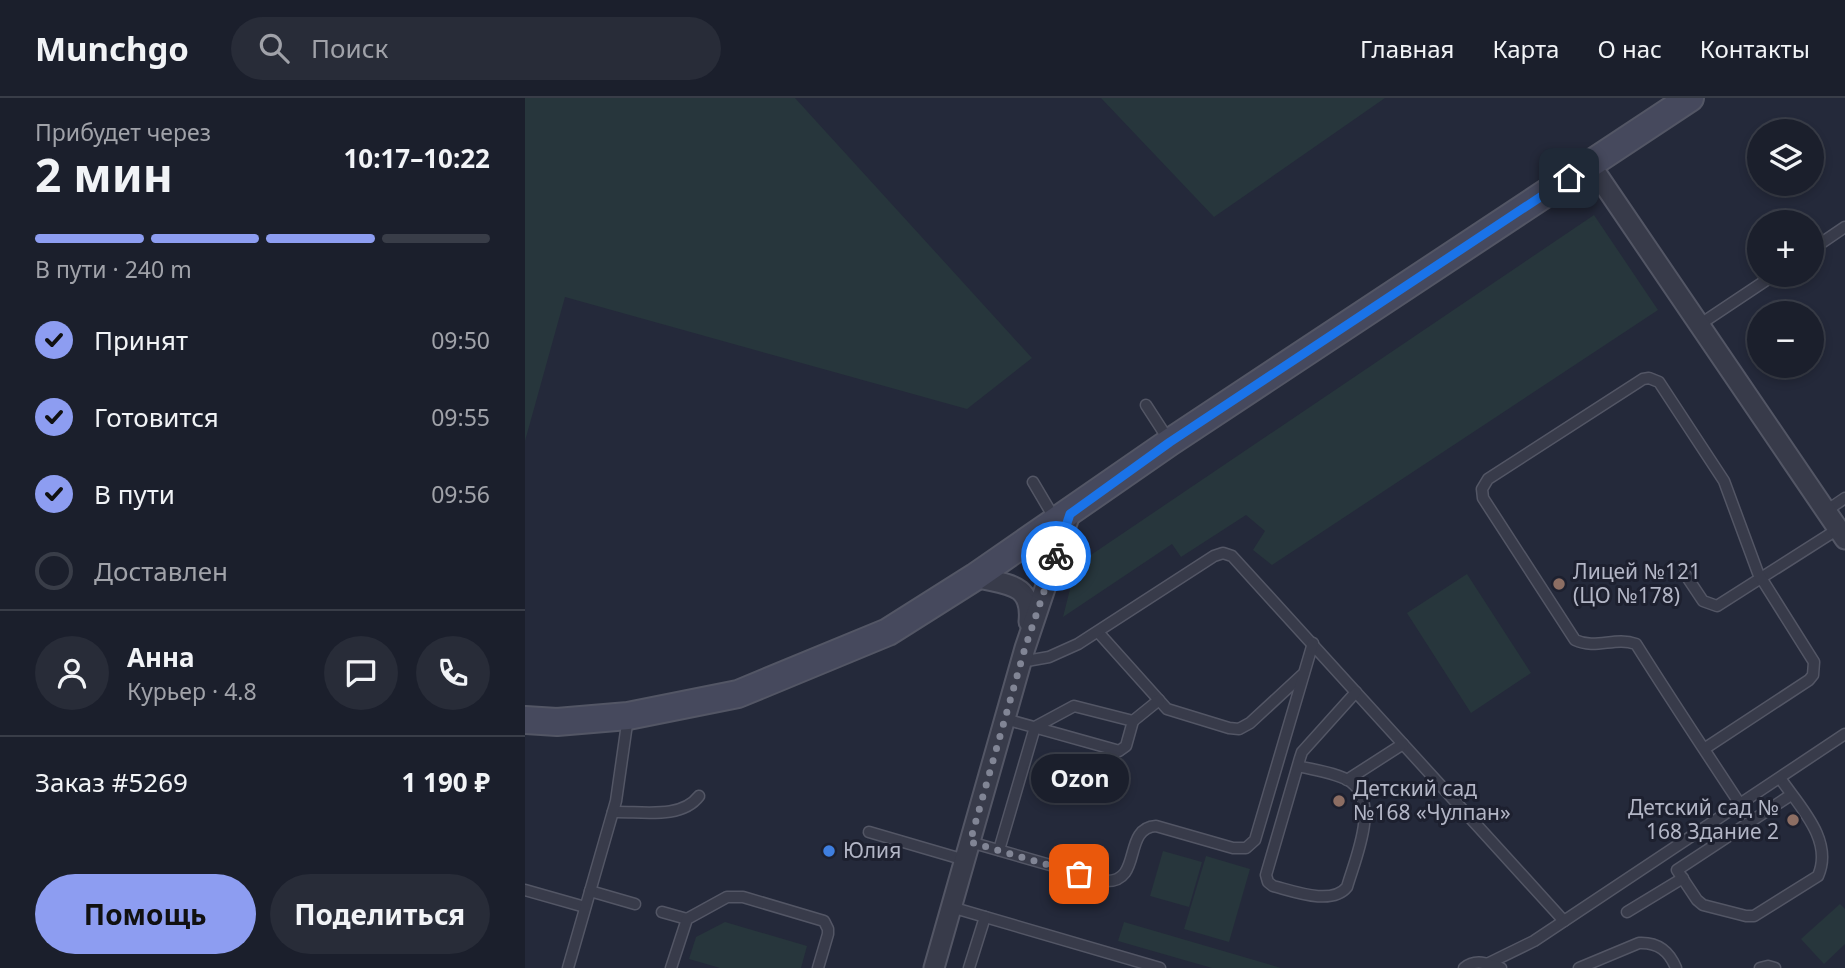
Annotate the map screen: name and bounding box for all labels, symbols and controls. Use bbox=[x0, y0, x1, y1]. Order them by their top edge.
search box bbox=[231, 17, 721, 80]
text: Munchgo bbox=[35, 26, 189, 71]
icon: search bbox=[255, 29, 293, 67]
text: Поиск bbox=[311, 30, 388, 66]
text: Главная bbox=[1360, 32, 1454, 65]
text: Карта bbox=[1492, 32, 1559, 65]
text: О нас bbox=[1597, 32, 1662, 65]
text: Контакты bbox=[1700, 32, 1810, 65]
text: Прибудет через bbox=[35, 116, 211, 148]
map controls bbox=[1747, 119, 1824, 378]
button: layers bbox=[1747, 119, 1824, 196]
text: 10:17–10:22 bbox=[343, 140, 490, 176]
text: 2 мин bbox=[35, 143, 173, 205]
pin bbox=[1539, 148, 1599, 208]
icon: home bbox=[1550, 159, 1588, 197]
button: + bbox=[1747, 210, 1824, 287]
text: В пути · 240 m bbox=[35, 253, 192, 285]
button: − bbox=[1747, 301, 1824, 378]
icon: check bbox=[35, 321, 73, 359]
text: Принят bbox=[94, 322, 188, 358]
text: 09:50 bbox=[431, 324, 490, 356]
icon: check bbox=[35, 398, 73, 436]
text: Готовится bbox=[94, 399, 219, 435]
text: 09:55 bbox=[431, 401, 490, 433]
icon: check bbox=[35, 475, 73, 513]
text: В пути bbox=[94, 476, 175, 512]
text: 09:56 bbox=[431, 478, 490, 510]
courier bbox=[1021, 521, 1091, 591]
icon: bike bbox=[1037, 537, 1075, 575]
text: Доставлен bbox=[94, 553, 228, 589]
place label: Лицей №121 (ЦО №178) bbox=[1573, 557, 1701, 609]
marker: Лицей №121 (ЦО №178) bbox=[1551, 576, 1567, 592]
button: person bbox=[35, 636, 109, 710]
button: chat bbox=[324, 636, 398, 710]
button: phone bbox=[416, 636, 490, 710]
text: Анна bbox=[127, 639, 195, 675]
text: Курьер · 4.8 bbox=[127, 675, 257, 707]
callout: Ozon bbox=[1030, 755, 1128, 804]
text: Ozon bbox=[1051, 762, 1109, 794]
text: Заказ #5269 bbox=[35, 764, 188, 800]
text: 1 190 ₽ bbox=[401, 764, 490, 800]
place label: Детский сад №168 «Чулпан» bbox=[1353, 774, 1511, 826]
marker: Детский сад №168 «Чулпан» bbox=[1331, 793, 1347, 809]
place label: Детский сад № 168 Здание 2 bbox=[1628, 793, 1779, 845]
marker: Детский сад № 168 Здание 2 bbox=[1785, 812, 1801, 828]
place label: Юлия bbox=[843, 836, 901, 864]
marker: Юлия bbox=[821, 843, 837, 859]
pin bbox=[1049, 844, 1109, 904]
icon: bag bbox=[1060, 855, 1098, 893]
button: Помощь bbox=[35, 874, 256, 954]
button: Поделиться bbox=[270, 874, 490, 954]

